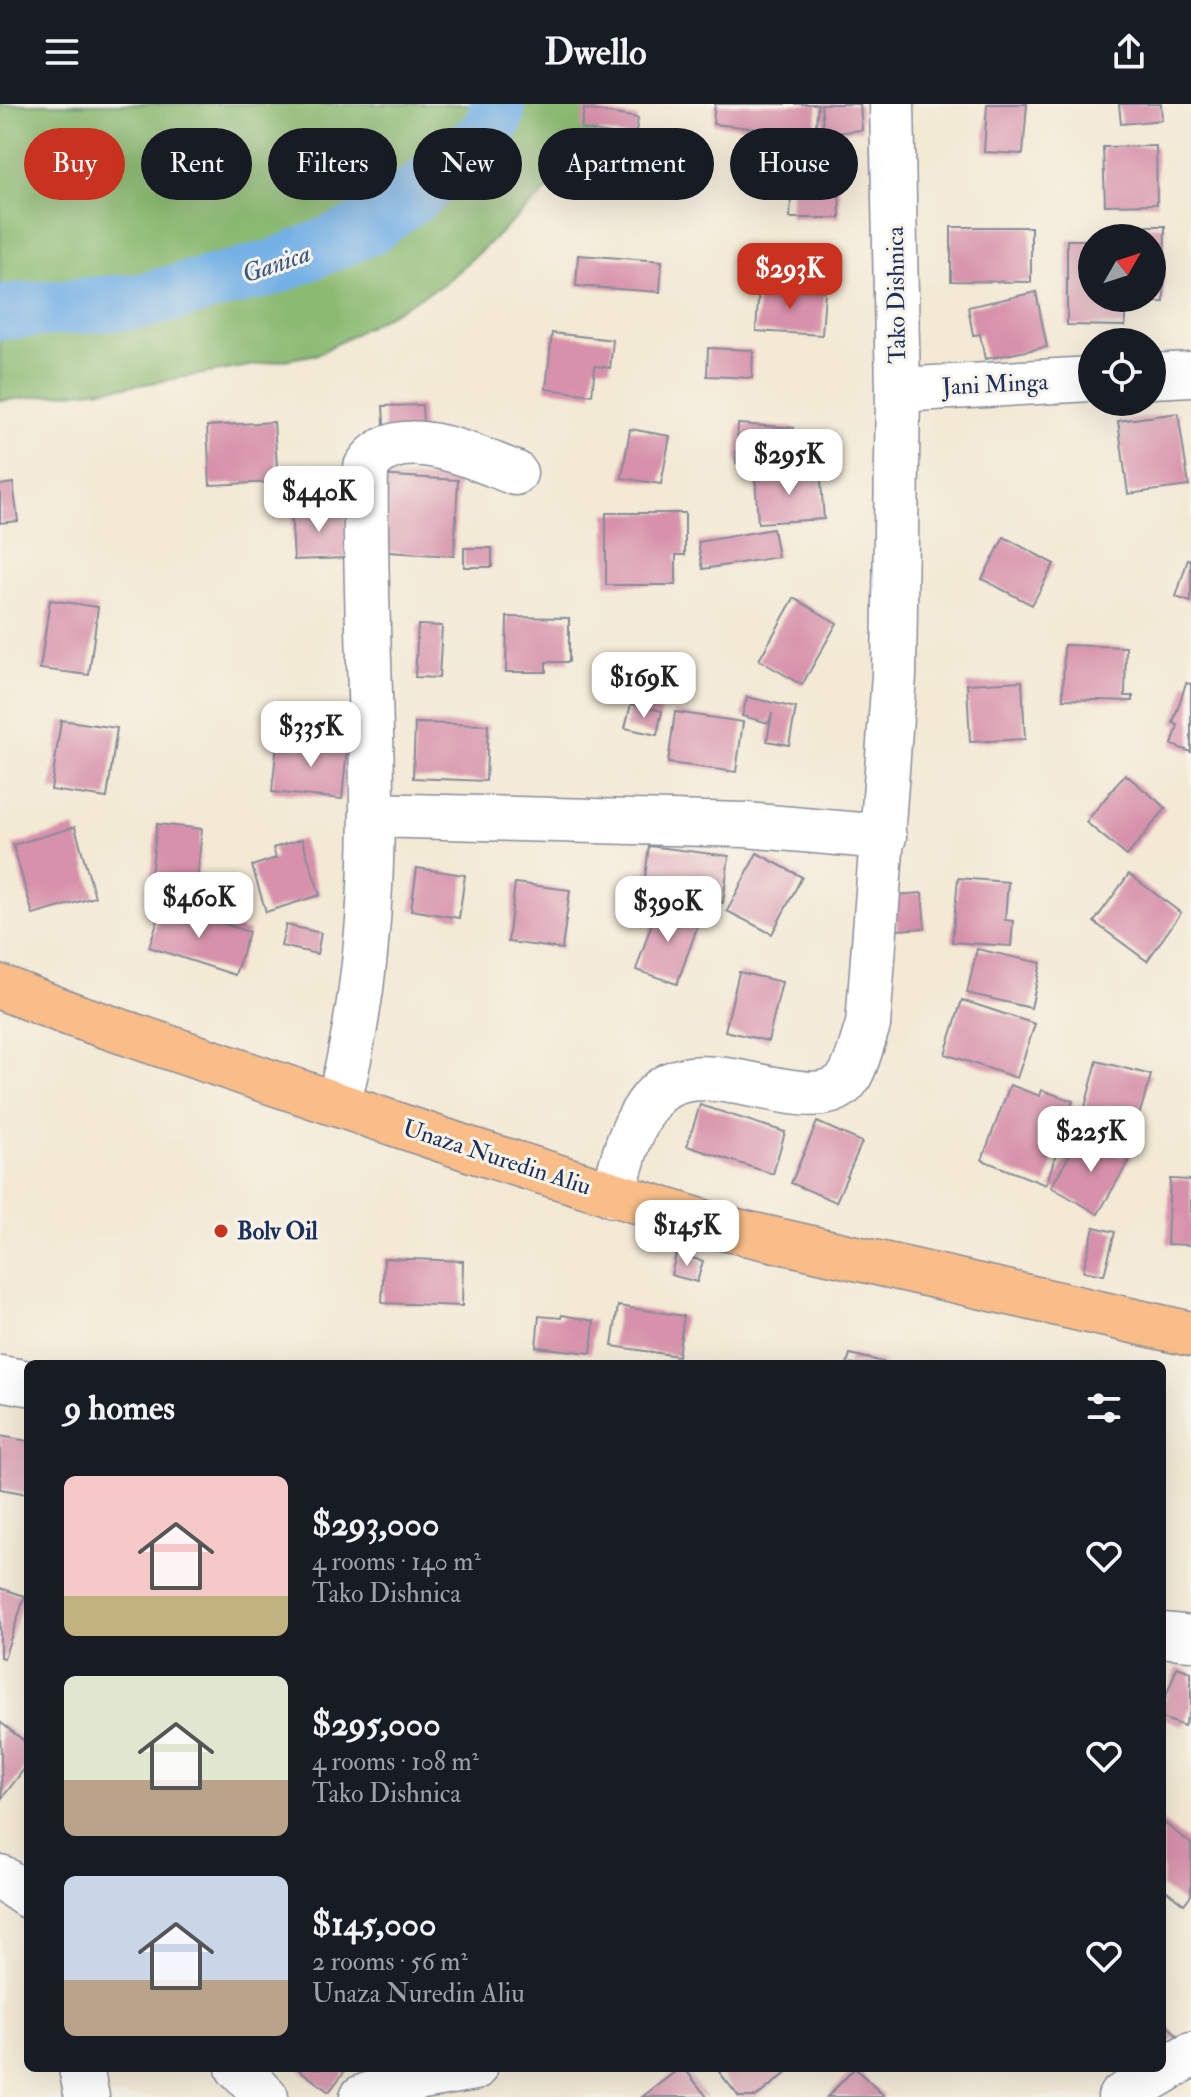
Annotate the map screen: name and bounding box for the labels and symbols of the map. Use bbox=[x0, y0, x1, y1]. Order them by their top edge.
north arrow bbox=[1078, 224, 1166, 312]
street label: Tako Dishnica bbox=[880, 225, 913, 364]
water label: Ganica bbox=[238, 237, 315, 291]
pin: $293K bbox=[734, 243, 846, 311]
street label: Jani Minga bbox=[940, 366, 1050, 403]
pin: $295K bbox=[733, 429, 845, 497]
pin: $440K bbox=[263, 466, 375, 534]
pin: $169K bbox=[588, 652, 700, 720]
pin: $335K bbox=[255, 701, 367, 769]
pin: $460K bbox=[143, 872, 255, 940]
pin: $390K bbox=[612, 876, 724, 944]
pin: $225K bbox=[1035, 1106, 1147, 1174]
street label: Unaza Nuredin Aliu bbox=[399, 1112, 595, 1203]
pin: $145K bbox=[631, 1200, 743, 1268]
place label: Bolv Oil bbox=[237, 1216, 319, 1247]
marker: Bolv Oil bbox=[212, 1222, 230, 1240]

